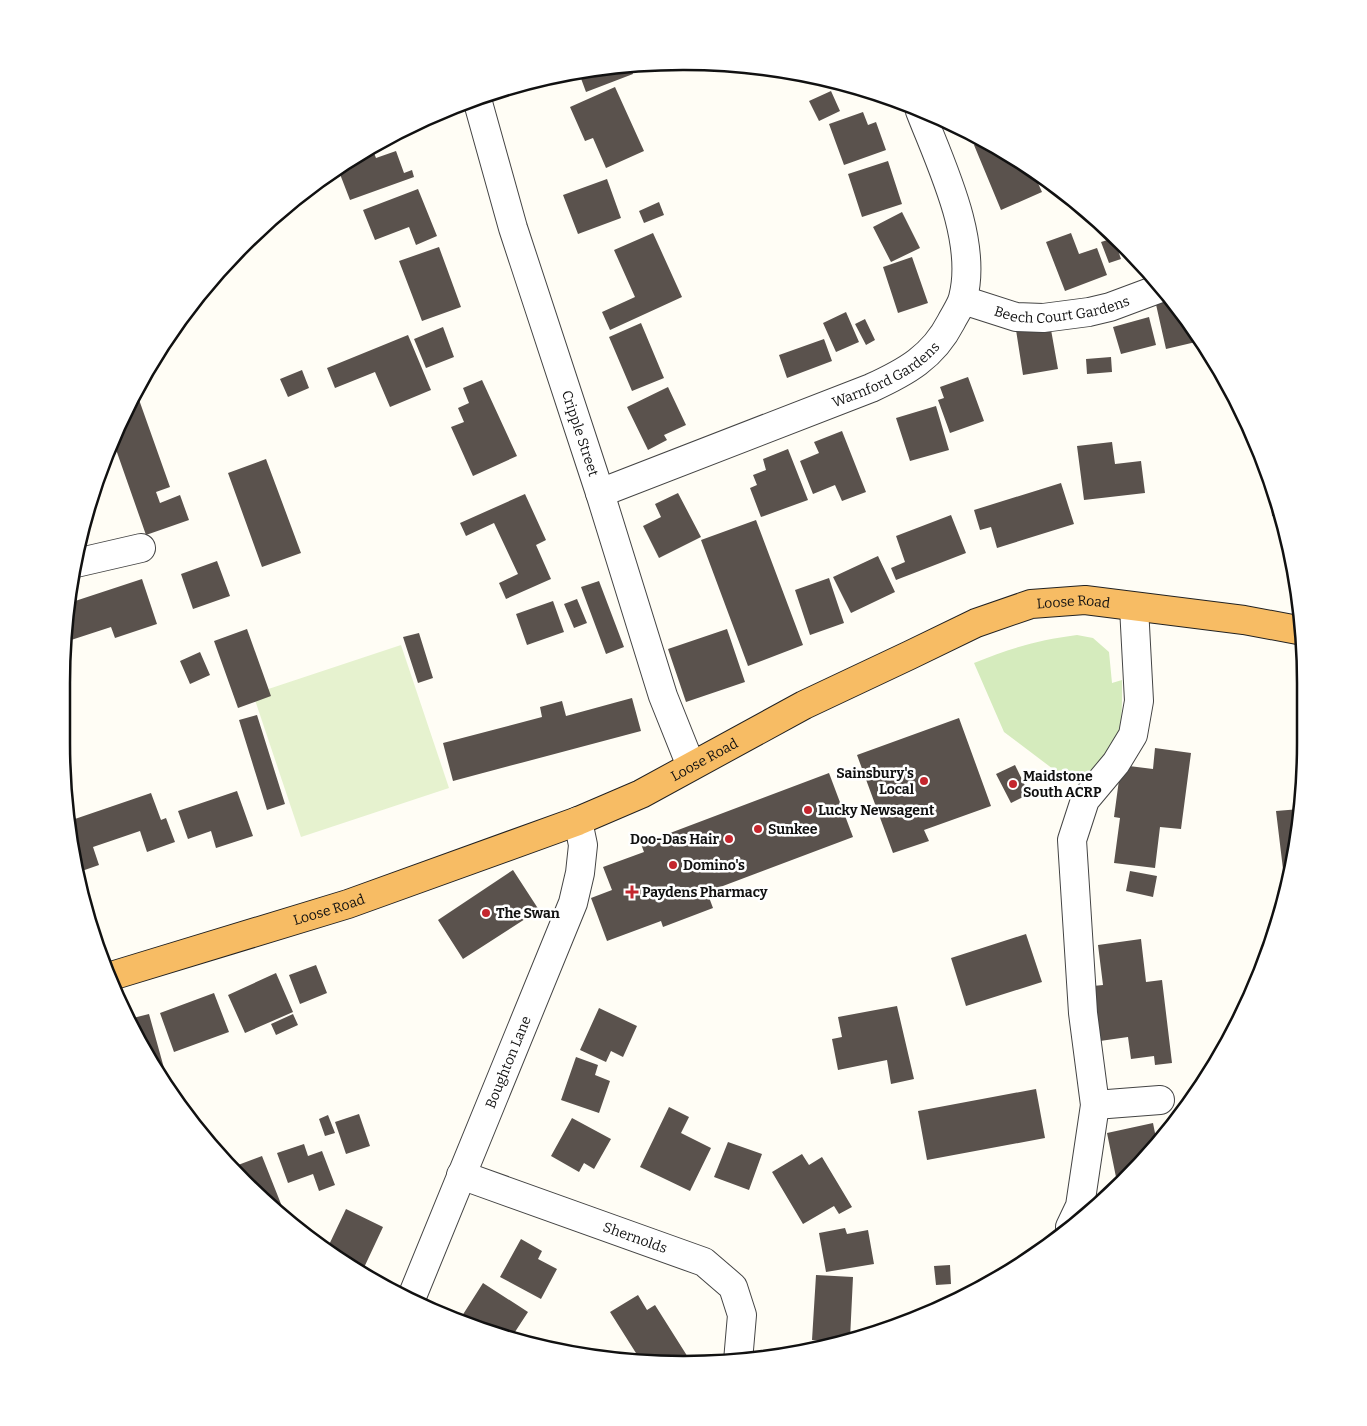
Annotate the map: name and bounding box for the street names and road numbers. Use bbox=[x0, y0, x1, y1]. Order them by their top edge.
street label: Beech Court Gardens bbox=[992, 292, 1132, 327]
street label: Warnford Gardens bbox=[830, 338, 943, 411]
street label: Cripple Street bbox=[558, 388, 602, 479]
street label: Loose Road bbox=[1036, 591, 1111, 612]
street label: Loose Road bbox=[668, 734, 741, 785]
street label: Loose Road bbox=[291, 890, 367, 929]
street label: Boughton Lane bbox=[481, 1013, 534, 1111]
street label: Shernolds bbox=[601, 1218, 669, 1257]

